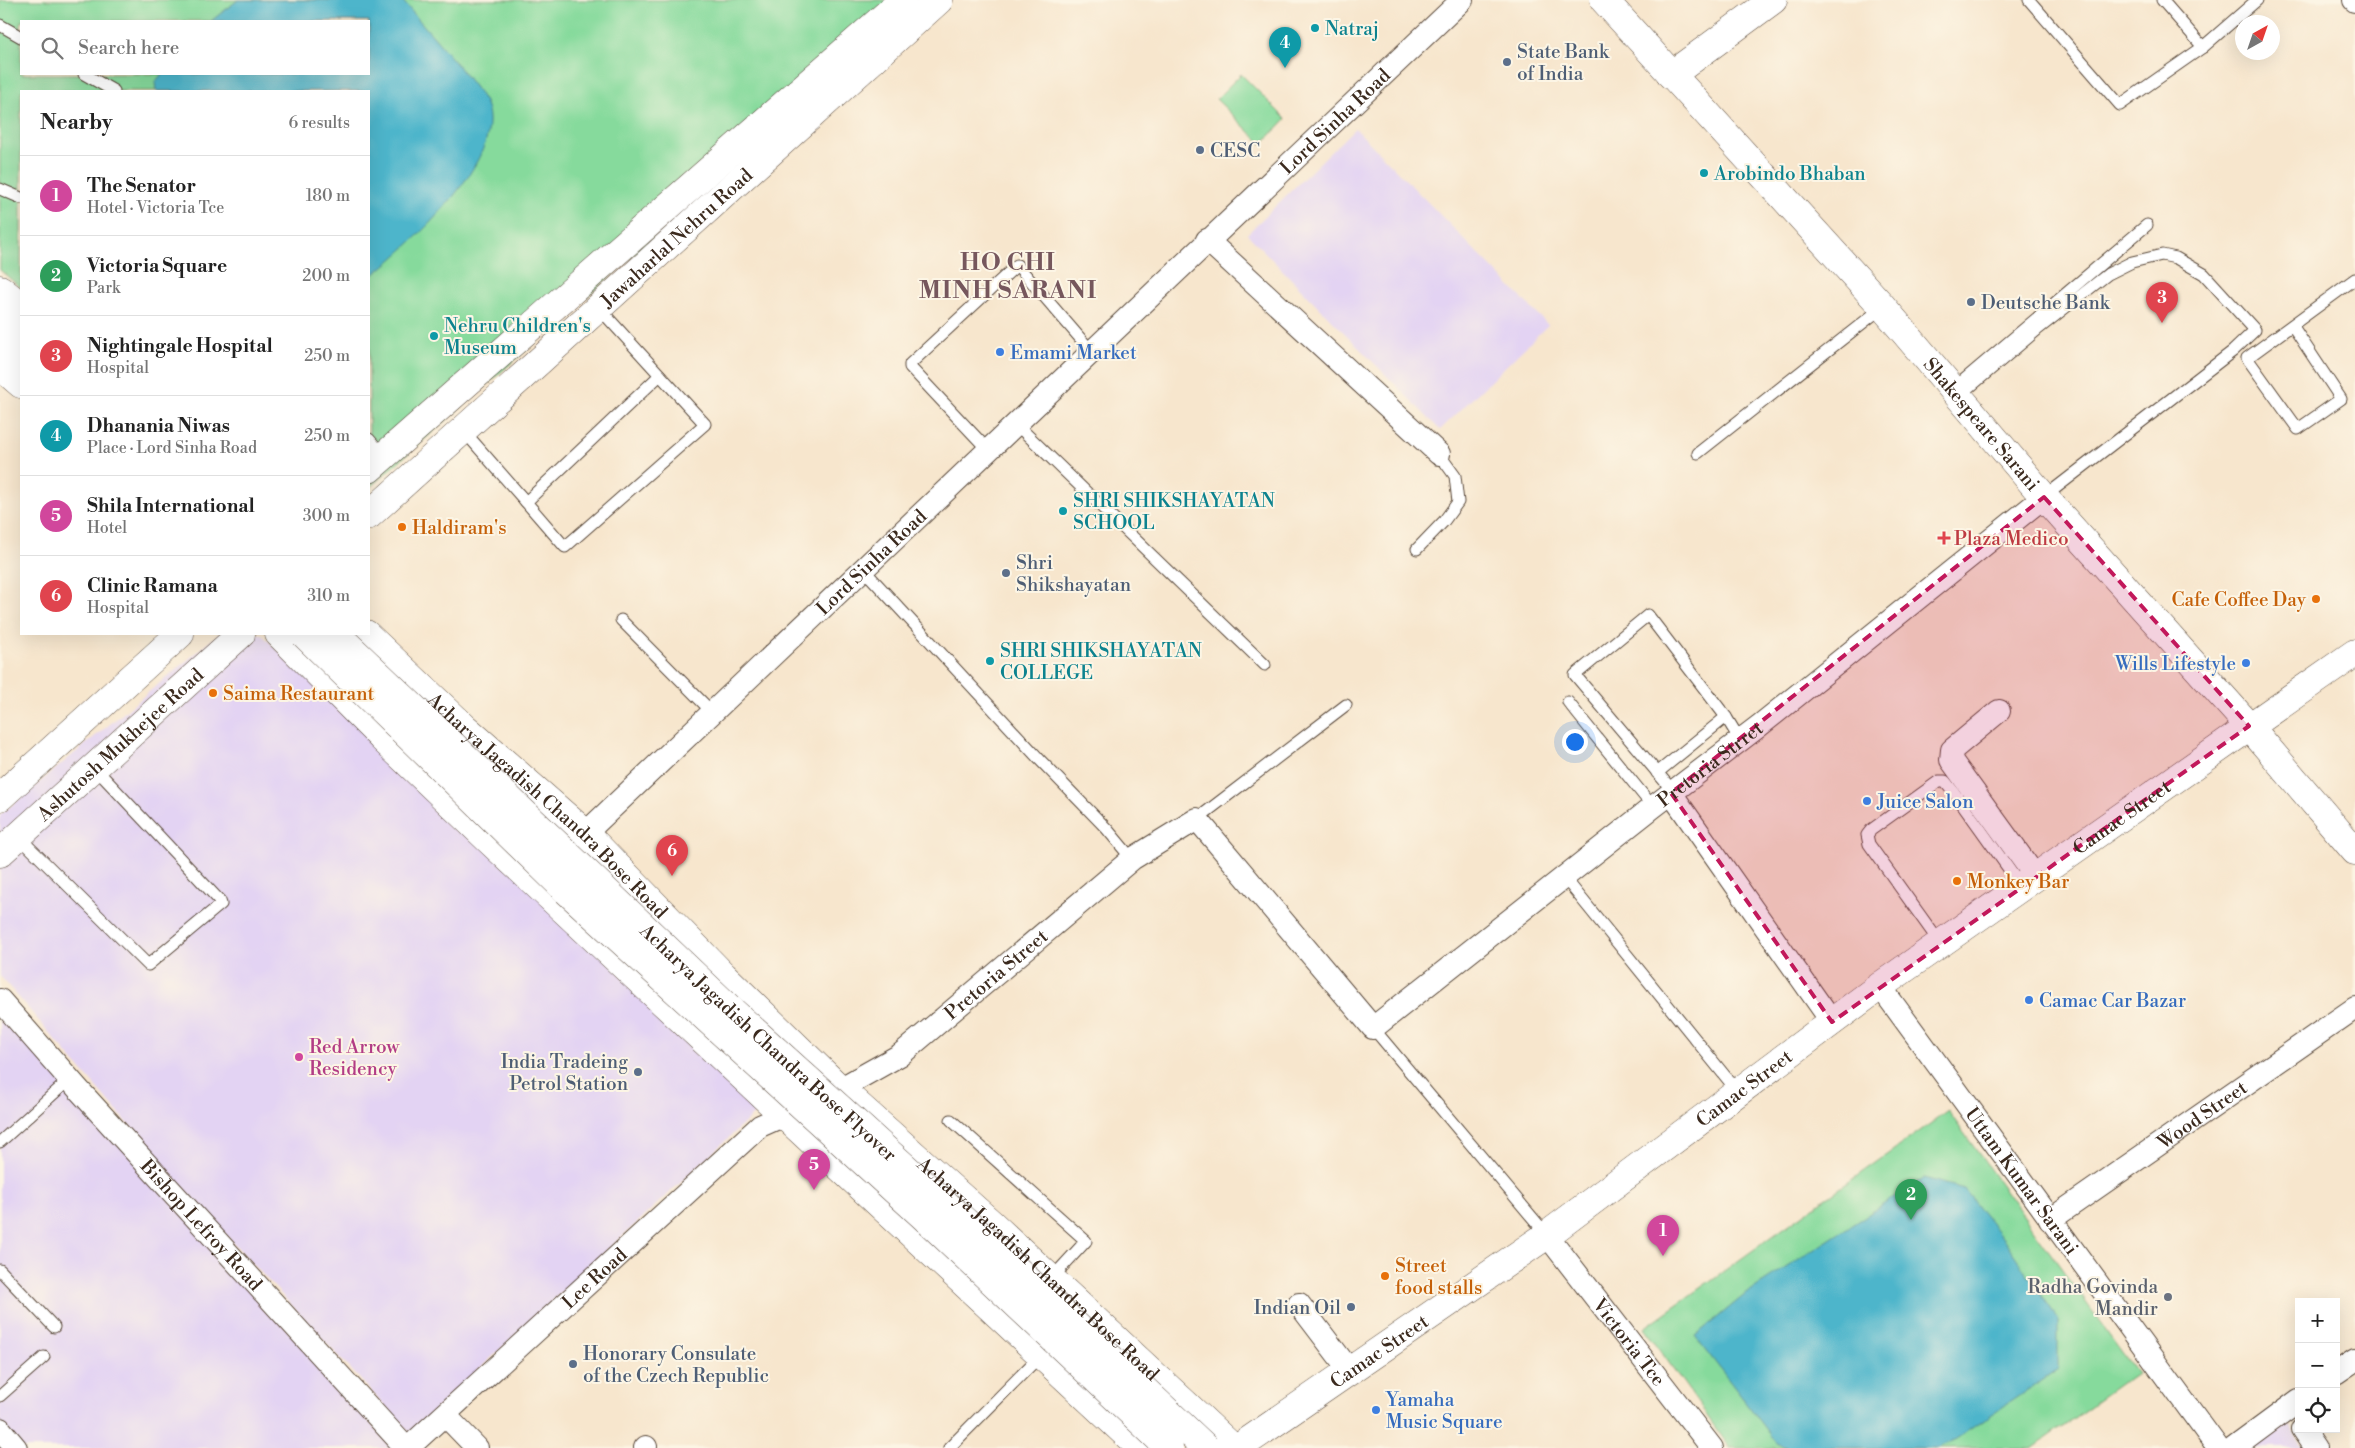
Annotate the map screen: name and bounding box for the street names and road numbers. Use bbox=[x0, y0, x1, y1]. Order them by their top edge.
street label: Lord Sinha Road bbox=[1275, 63, 1396, 180]
street label: Jawaharlal Nehru Road bbox=[595, 163, 758, 314]
street label: Shakespeare Sarani bbox=[1918, 353, 2044, 496]
street label: Lord Sinha Road bbox=[811, 504, 932, 621]
street label: Ashutosh Mukhejee Road bbox=[32, 663, 209, 827]
street label: Acharya Jagadish Chandra Bose Road bbox=[422, 687, 673, 924]
street label: Pretoria Strret bbox=[1653, 716, 1768, 813]
street label: Camac Street bbox=[2068, 775, 2176, 860]
street label: Acharya Jagadish Chandra Bose Flyover bbox=[634, 918, 902, 1167]
street label: Pretoria Street bbox=[940, 924, 1053, 1025]
street label: Camac Street bbox=[1691, 1045, 1797, 1132]
street label: Wood Street bbox=[2152, 1076, 2252, 1155]
street label: Uttam Kumar Sarani bbox=[1960, 1103, 2083, 1260]
street label: Acharya Jagadish Chandra Bose Road bbox=[911, 1152, 1164, 1386]
street label: Bishop Lefroy Road bbox=[134, 1154, 267, 1296]
street label: Lee Road bbox=[557, 1243, 632, 1314]
street label: Victoria Tce bbox=[1587, 1293, 1670, 1391]
street label: Camac Street bbox=[1326, 1309, 1433, 1394]

